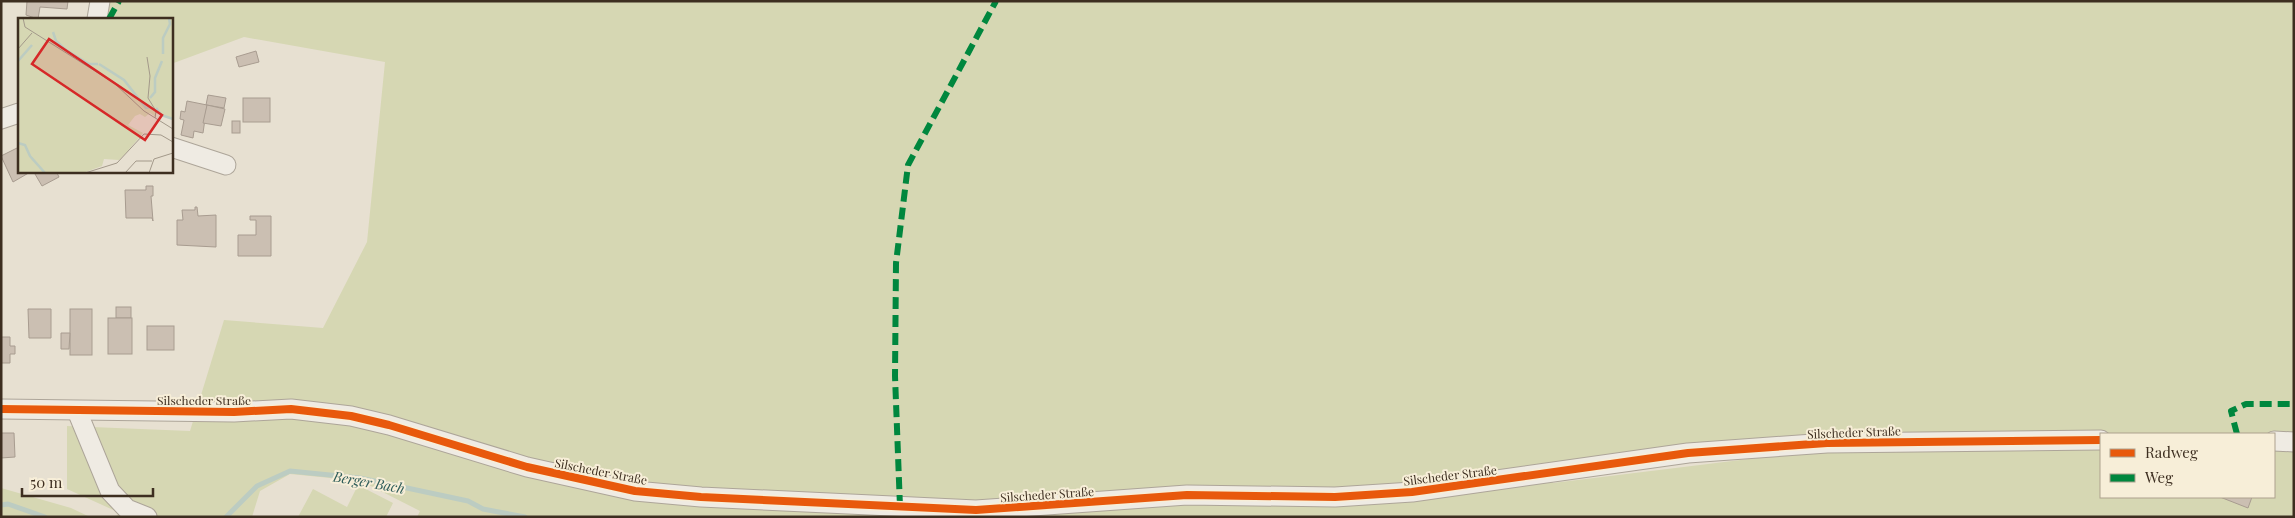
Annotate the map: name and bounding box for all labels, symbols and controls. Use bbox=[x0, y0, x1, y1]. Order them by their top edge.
inset map bbox=[18, 18, 172, 172]
street label: Silscheder Straße bbox=[157, 392, 251, 408]
street label: Silscheder Straße bbox=[1807, 422, 1901, 442]
legend bbox=[2100, 433, 2275, 498]
text: Radweg bbox=[2145, 442, 2198, 462]
street label: Silscheder Straße bbox=[553, 454, 649, 488]
street label: Silscheder Straße bbox=[1402, 461, 1498, 489]
scale bar bbox=[22, 466, 154, 498]
water label: Berger Bach bbox=[331, 466, 406, 498]
text: Weg bbox=[2144, 467, 2173, 487]
text: 50 m bbox=[30, 472, 63, 492]
street label: Silscheder Straße bbox=[1000, 483, 1094, 505]

